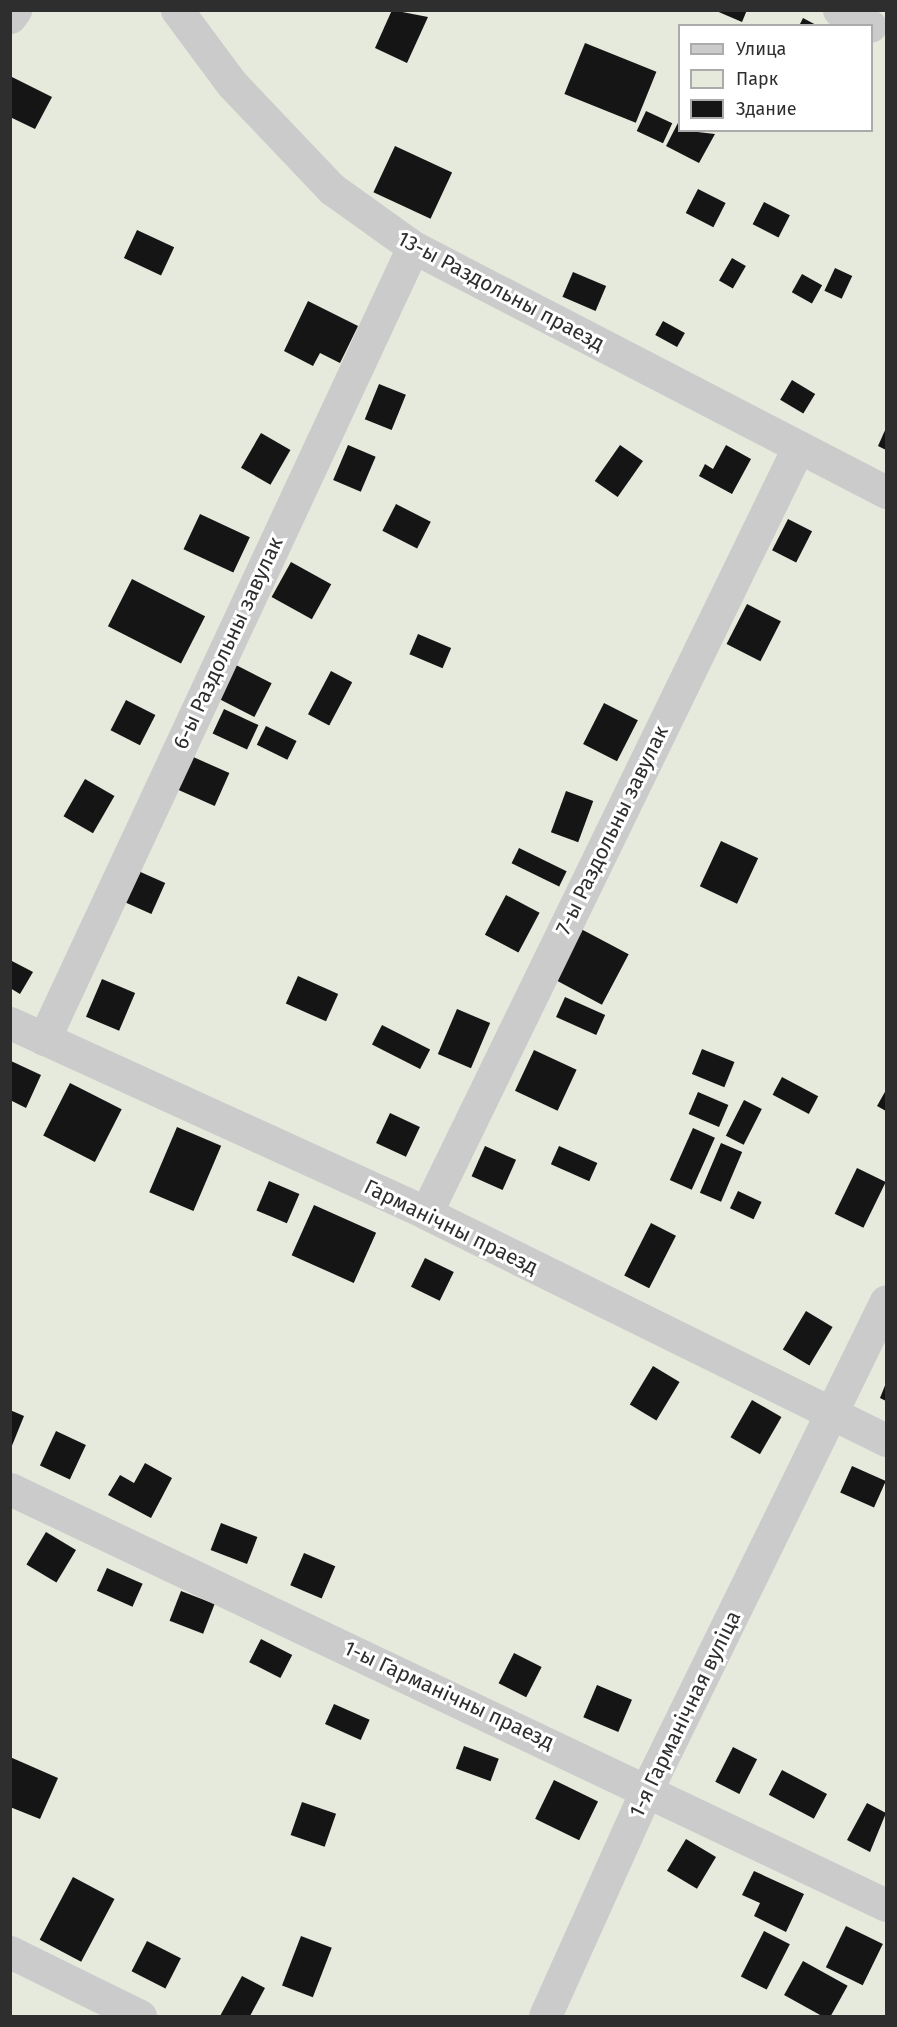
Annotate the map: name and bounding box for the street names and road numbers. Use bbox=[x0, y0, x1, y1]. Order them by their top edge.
street label: 13-ы Раздольны праезд bbox=[393, 226, 609, 356]
street label: 6-ы Раздольны завулак bbox=[168, 533, 288, 753]
street label: 7-ы Раздольны завулак bbox=[550, 721, 674, 939]
street label: Гарманічны праезд bbox=[360, 1174, 542, 1280]
street label: 1-я Гарманічная вуліца bbox=[624, 1607, 746, 1821]
street label: 1-ы Гарманічны праезд bbox=[340, 1635, 558, 1755]

